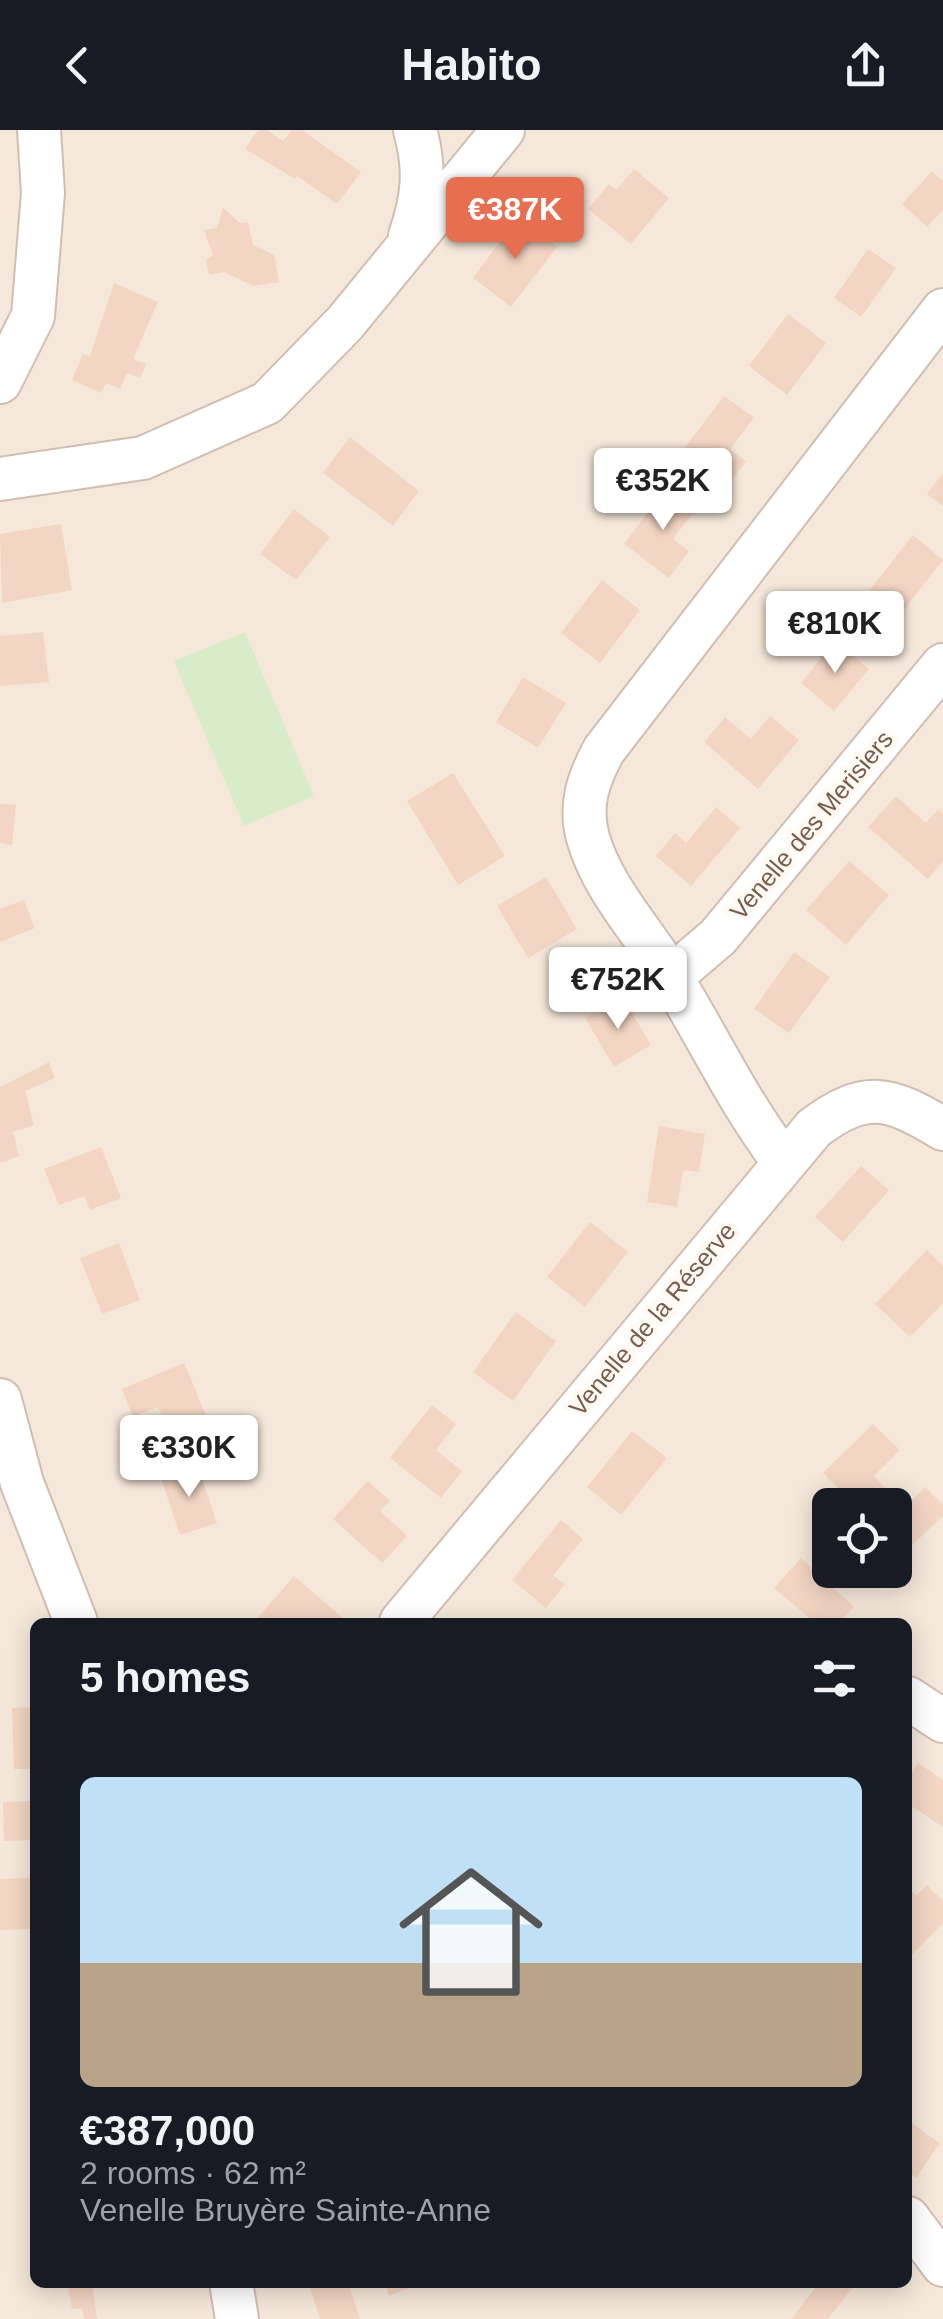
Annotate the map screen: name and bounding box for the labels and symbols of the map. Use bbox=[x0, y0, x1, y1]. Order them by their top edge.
pin: €387K bbox=[445, 177, 585, 262]
pin: €352K bbox=[593, 448, 733, 533]
pin: €810K bbox=[765, 591, 905, 676]
street label: Venelle des Merisiers bbox=[724, 725, 898, 925]
pin: €752K bbox=[548, 947, 688, 1032]
street label: Venelle de la Réserve bbox=[563, 1217, 741, 1421]
pin: €330K bbox=[119, 1415, 259, 1500]

